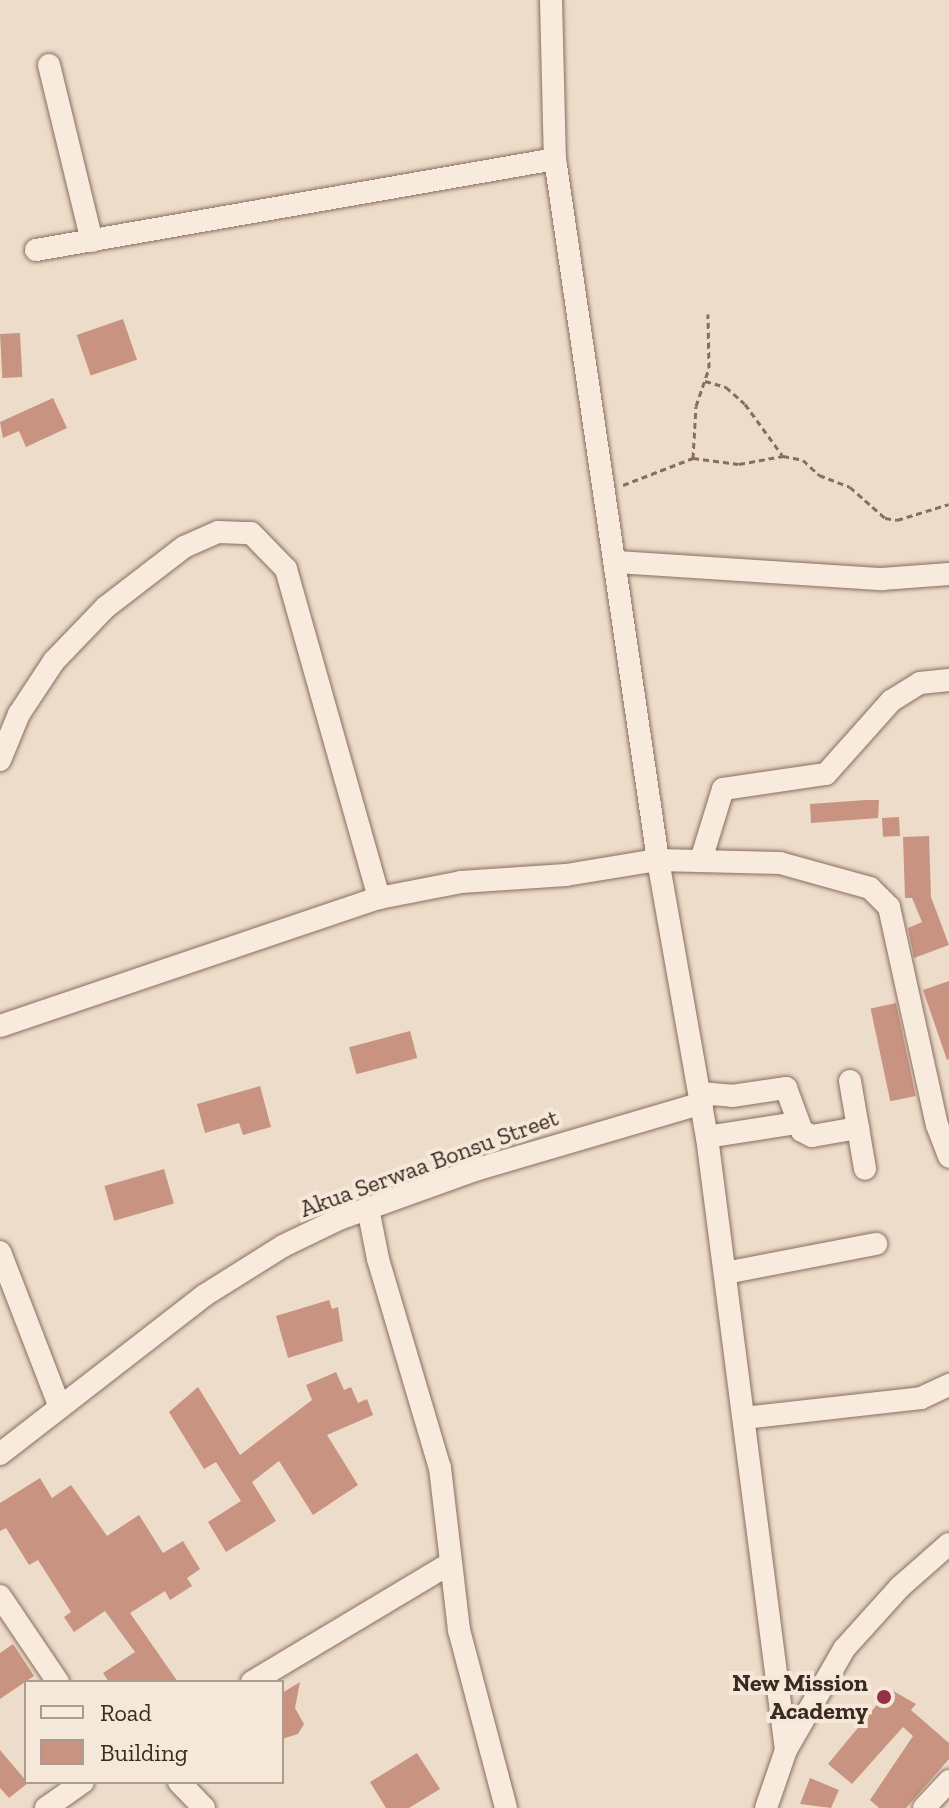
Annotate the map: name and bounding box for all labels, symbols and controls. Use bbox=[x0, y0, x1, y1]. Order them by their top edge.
street label: Akua Serwaa Bonsu Street bbox=[296, 1103, 562, 1223]
place label: New Mission Academy bbox=[732, 1669, 868, 1725]
legend bbox=[24, 1680, 284, 1784]
marker: New Mission Academy bbox=[875, 1688, 893, 1706]
text: Road bbox=[100, 1698, 152, 1727]
text: Building bbox=[100, 1738, 188, 1767]

